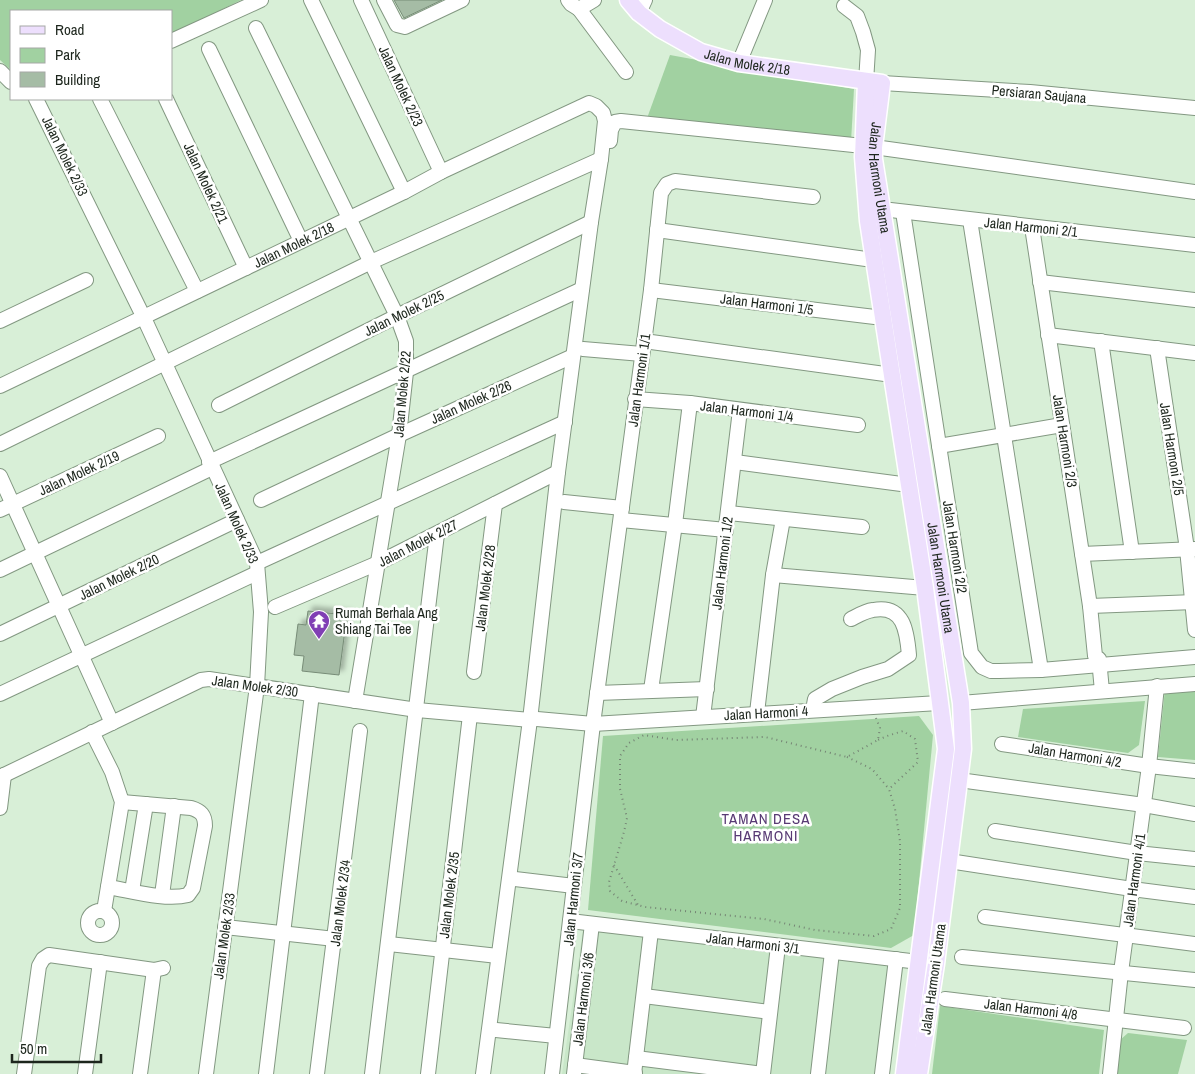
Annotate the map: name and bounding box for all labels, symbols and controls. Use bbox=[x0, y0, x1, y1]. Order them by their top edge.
legend bbox=[10, 10, 172, 100]
text: Road bbox=[55, 19, 84, 40]
street label: Jalan Molek 2/23 bbox=[375, 43, 427, 129]
text: Park bbox=[55, 44, 81, 65]
street label: Jalan Molek 2/18 bbox=[702, 44, 791, 79]
text: Building bbox=[55, 69, 100, 90]
street label: Persiaran Saujana bbox=[991, 81, 1088, 107]
street label: Jalan Molek 2/33 bbox=[38, 113, 92, 199]
street label: Jalan Harmoni Utama bbox=[865, 121, 895, 235]
street label: Jalan Molek 2/21 bbox=[180, 140, 233, 227]
street label: Jalan Harmoni 2/1 bbox=[983, 213, 1079, 241]
street label: Jalan Molek 2/18 bbox=[251, 218, 337, 272]
street label: Jalan Molek 2/25 bbox=[361, 286, 447, 340]
street label: Jalan Harmoni 1/5 bbox=[719, 289, 815, 319]
street label: Jalan Harmoni 1/1 bbox=[624, 332, 655, 428]
street label: Jalan Molek 2/22 bbox=[389, 350, 415, 438]
street label: Jalan Molek 2/26 bbox=[428, 376, 514, 428]
street label: Jalan Harmoni 2/3 bbox=[1049, 393, 1081, 489]
street label: Jalan Harmoni 1/4 bbox=[699, 396, 795, 426]
street label: Jalan Harmoni 2/5 bbox=[1156, 401, 1188, 497]
street label: Jalan Molek 2/19 bbox=[36, 447, 122, 499]
street label: Jalan Molek 2/33 bbox=[211, 480, 263, 566]
street label: Jalan Harmoni 2/2 bbox=[939, 499, 971, 595]
street label: Jalan Molek 2/27 bbox=[375, 515, 461, 571]
street label: Jalan Harmoni 1/2 bbox=[707, 515, 737, 611]
street label: Jalan Harmoni Utama bbox=[923, 521, 959, 635]
street label: Jalan Molek 2/28 bbox=[471, 544, 499, 632]
street label: Jalan Molek 2/20 bbox=[76, 550, 162, 604]
place label: Rumah Berhala Ang Shiang Tai Tee bbox=[335, 604, 438, 638]
temple icon: Rumah Berhala Ang Shiang Tai Tee bbox=[307, 609, 331, 640]
street label: Jalan Molek 2/30 bbox=[211, 671, 299, 701]
street label: Jalan Harmoni 4 bbox=[723, 702, 809, 724]
street label: Jalan Harmoni 4/2 bbox=[1027, 739, 1123, 771]
district label: TAMAN DESA HARMONI bbox=[721, 808, 811, 846]
street label: Jalan Harmoni 4/1 bbox=[1119, 832, 1150, 928]
street label: Jalan Molek 2/35 bbox=[435, 851, 463, 939]
street label: Jalan Harmoni 3/7 bbox=[559, 851, 587, 947]
street label: Jalan Molek 2/34 bbox=[326, 858, 354, 947]
street label: Jalan Molek 2/33 bbox=[209, 892, 239, 980]
street label: Jalan Harmoni Utama bbox=[916, 922, 950, 1036]
street label: Jalan Harmoni 3/1 bbox=[705, 928, 801, 958]
street label: Jalan Harmoni 3/6 bbox=[568, 951, 598, 1047]
street label: Jalan Harmoni 4/8 bbox=[983, 994, 1079, 1024]
scale bar bbox=[12, 1032, 101, 1064]
text: 50 m bbox=[20, 1038, 47, 1059]

